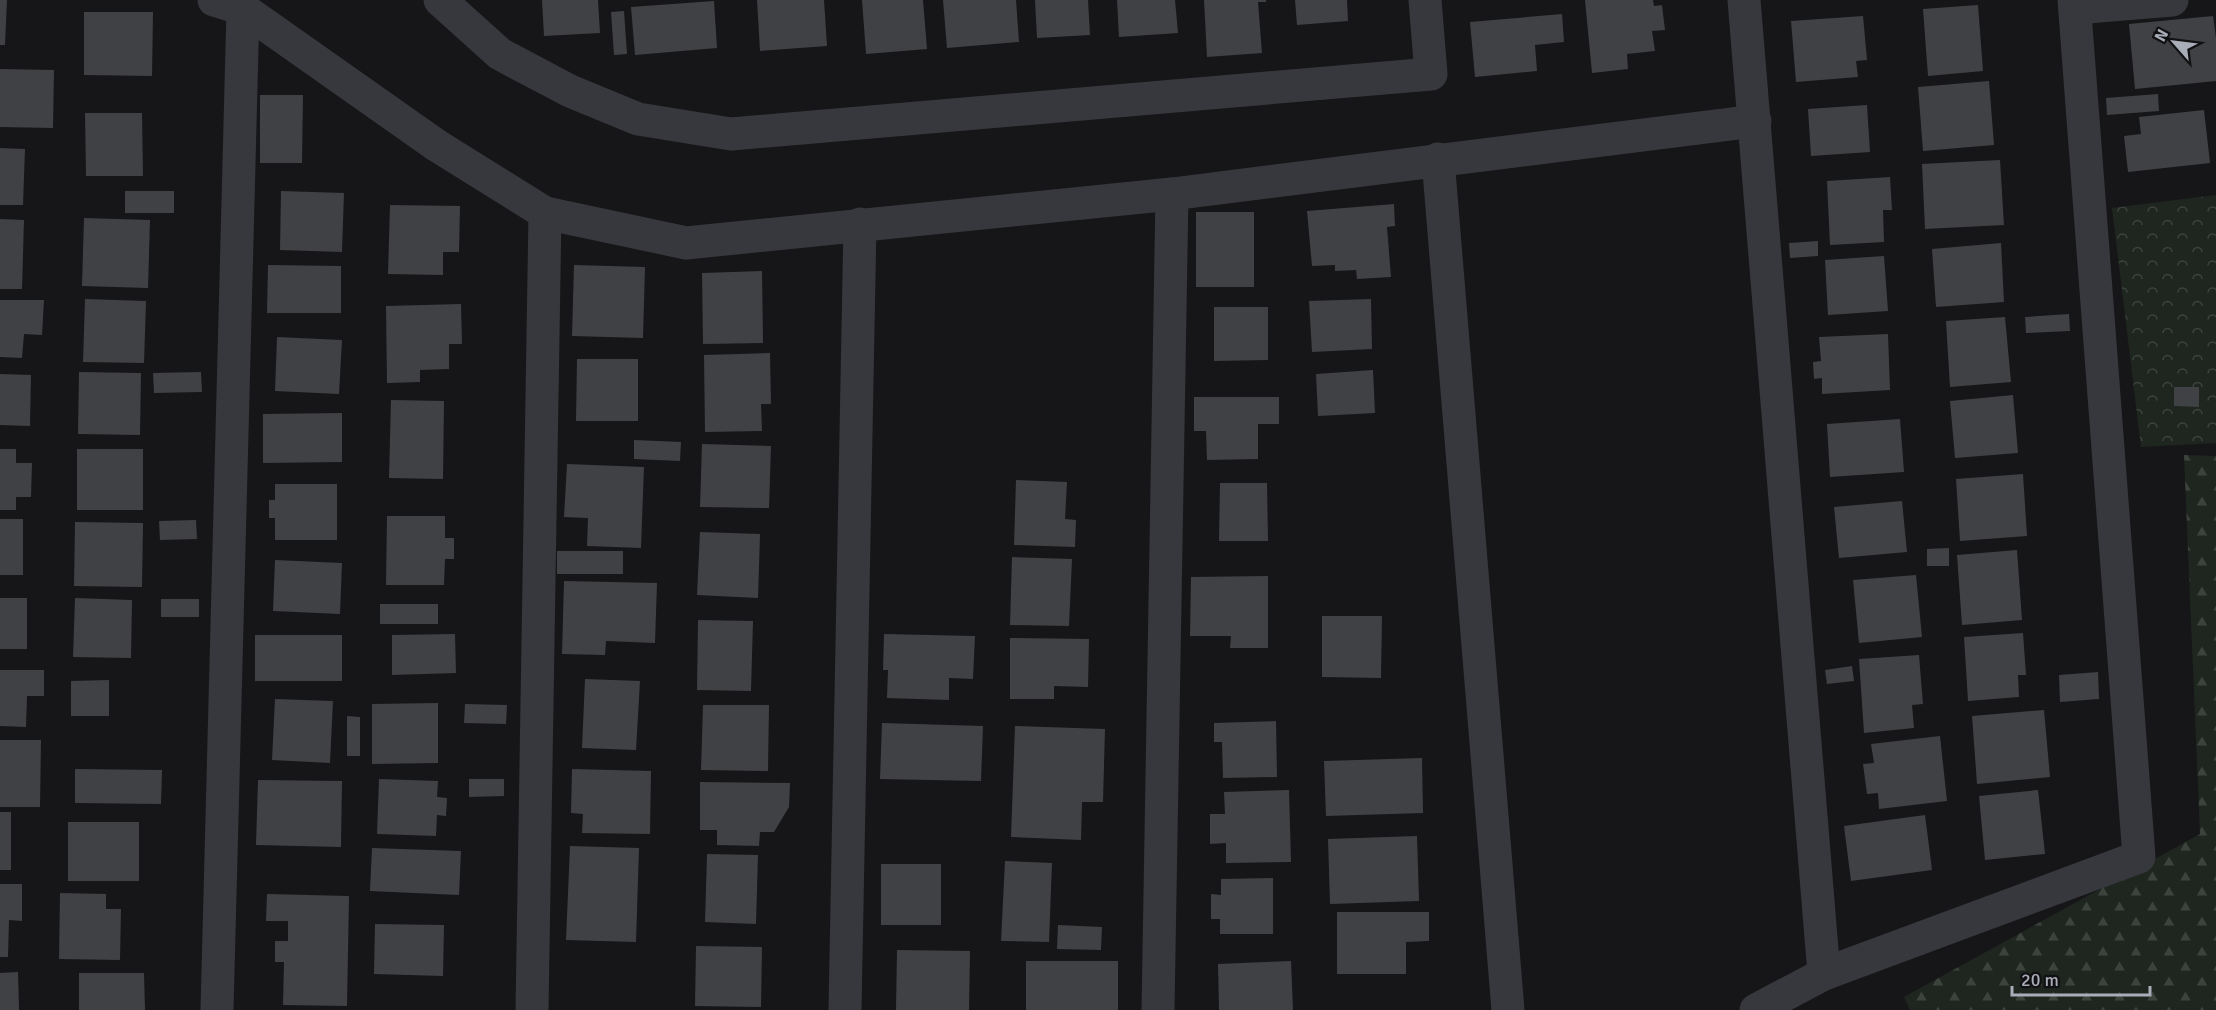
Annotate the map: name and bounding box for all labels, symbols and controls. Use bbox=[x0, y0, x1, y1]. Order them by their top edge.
north arrow bbox=[2144, 12, 2204, 72]
text: N bbox=[2150, 26, 2173, 45]
scale bar bbox=[2012, 959, 2150, 997]
text: 20 m bbox=[2021, 969, 2059, 991]

